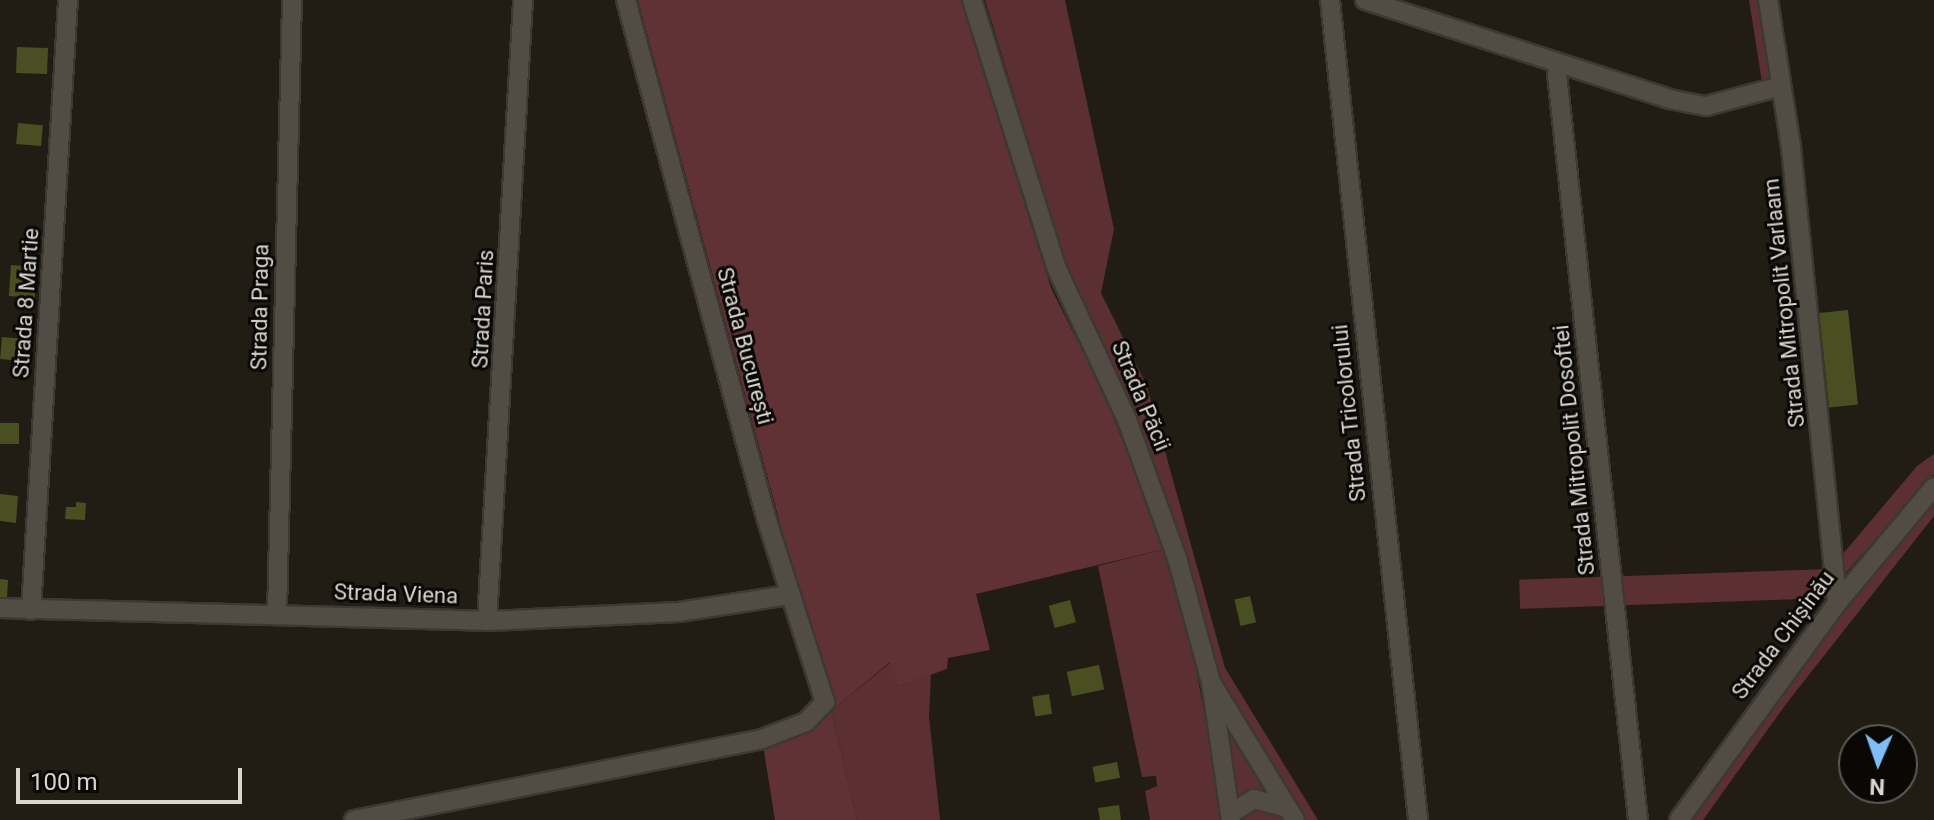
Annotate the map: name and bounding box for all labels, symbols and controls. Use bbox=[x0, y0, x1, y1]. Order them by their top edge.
street label: Strada Mitropolit Varlaam bbox=[1758, 177, 1810, 429]
street label: Strada 8 Martie bbox=[8, 227, 44, 379]
street label: Strada Praga bbox=[246, 244, 274, 370]
street label: Strada Paris bbox=[467, 249, 499, 369]
street label: Strada București bbox=[711, 265, 779, 427]
street label: Strada Tricolorului bbox=[1327, 323, 1371, 503]
street label: Strada Mitropolit Dosoftei bbox=[1548, 323, 1600, 577]
street label: Strada Păcii bbox=[1106, 337, 1176, 455]
street label: Strada Chișinău bbox=[1726, 566, 1840, 704]
street label: Strada Viena bbox=[333, 579, 459, 609]
north arrow bbox=[1838, 724, 1918, 804]
scale bar bbox=[20, 752, 246, 802]
text: 100 m bbox=[30, 768, 97, 796]
text: N bbox=[1869, 774, 1885, 799]

